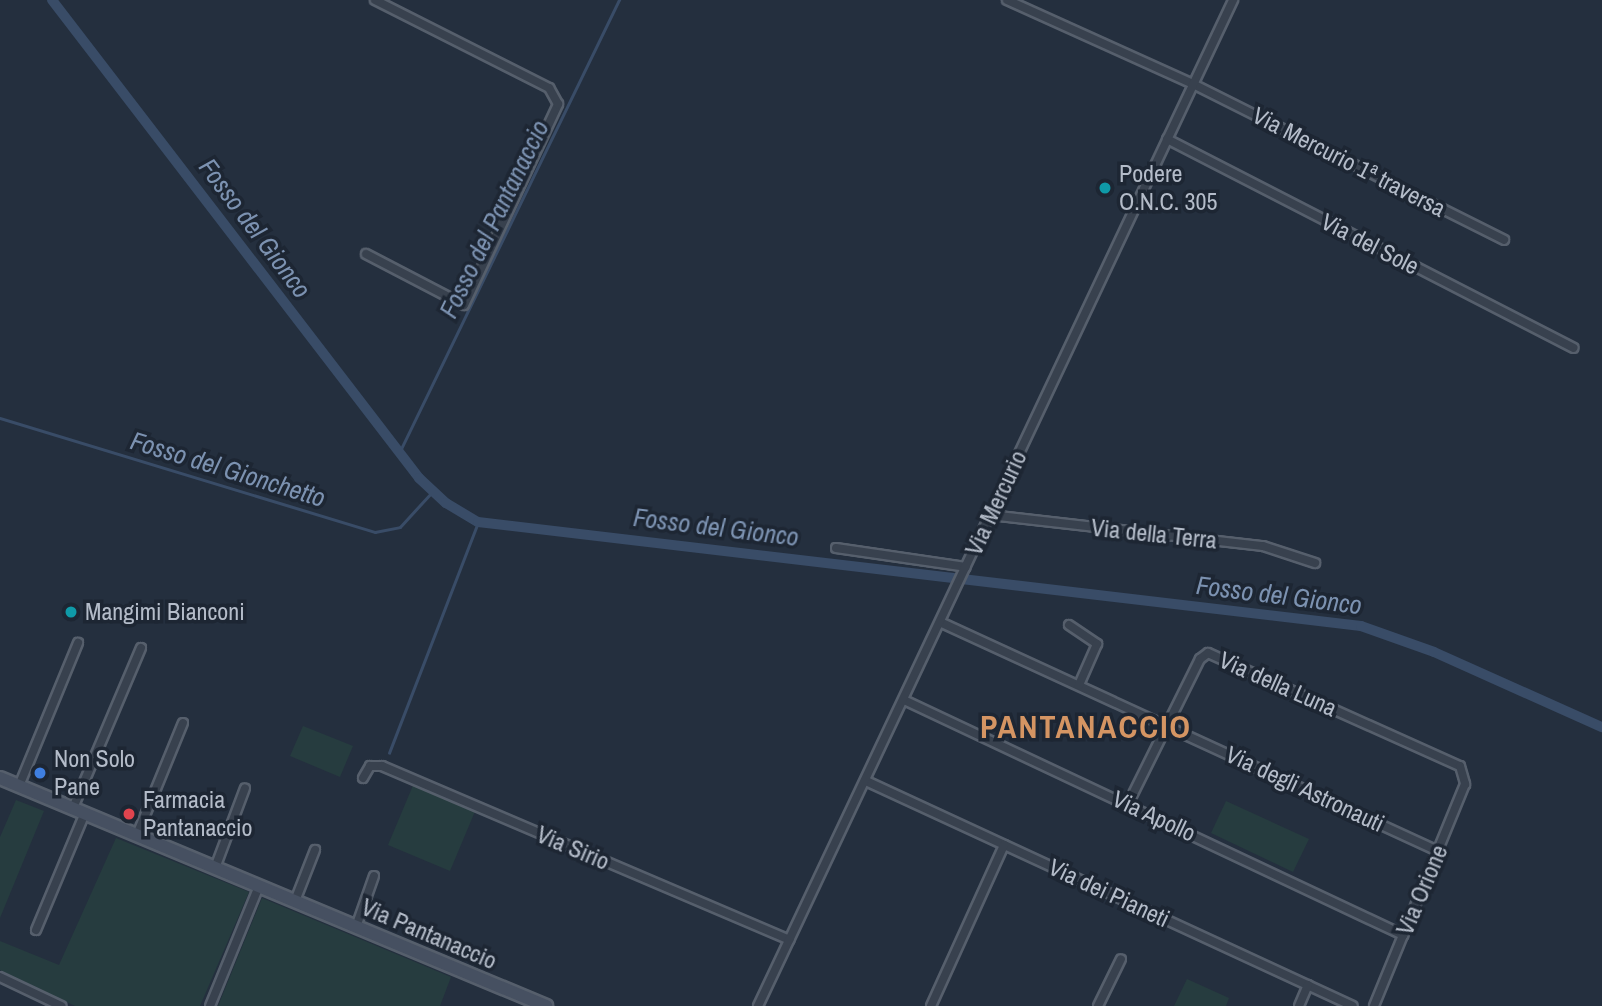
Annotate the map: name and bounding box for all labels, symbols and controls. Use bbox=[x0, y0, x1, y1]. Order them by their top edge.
street label: Via Mercurio 1ª traversa bbox=[1248, 101, 1450, 223]
water label: Fosso del Pantanaccio bbox=[433, 115, 555, 323]
water label: Fosso del Gionco bbox=[192, 152, 318, 304]
place label: Podere O.N.C. 305 bbox=[1119, 160, 1217, 216]
marker: Podere O.N.C. 305 bbox=[1097, 180, 1113, 196]
street label: Via del Sole bbox=[1316, 207, 1424, 281]
water label: Fosso del Gionchetto bbox=[127, 425, 329, 513]
street label: Via Mercurio bbox=[959, 446, 1033, 560]
water label: Fosso del Gionco bbox=[632, 501, 800, 553]
street label: Via della Terra bbox=[1090, 513, 1218, 555]
water label: Fosso del Gionco bbox=[1195, 569, 1363, 621]
place label: Mangimi Bianconi bbox=[85, 598, 245, 626]
marker: Mangimi Bianconi bbox=[63, 604, 79, 620]
street label: Via della Luna bbox=[1215, 645, 1341, 723]
district label: PANTANACCIO bbox=[981, 708, 1191, 746]
street label: Via degli Astronauti bbox=[1221, 739, 1389, 839]
place label: Non Solo Pane bbox=[54, 745, 135, 801]
marker: Non Solo Pane bbox=[32, 765, 48, 781]
street label: Via Apollo bbox=[1107, 784, 1201, 848]
place label: Farmacia Pantanaccio bbox=[143, 786, 252, 842]
marker: Farmacia Pantanaccio bbox=[121, 806, 137, 822]
street label: Via Sirio bbox=[532, 820, 614, 876]
street label: Via Orione bbox=[1390, 841, 1454, 939]
street label: Via dei Pianeti bbox=[1044, 853, 1174, 933]
street label: Via Pantanaccio bbox=[357, 893, 501, 975]

